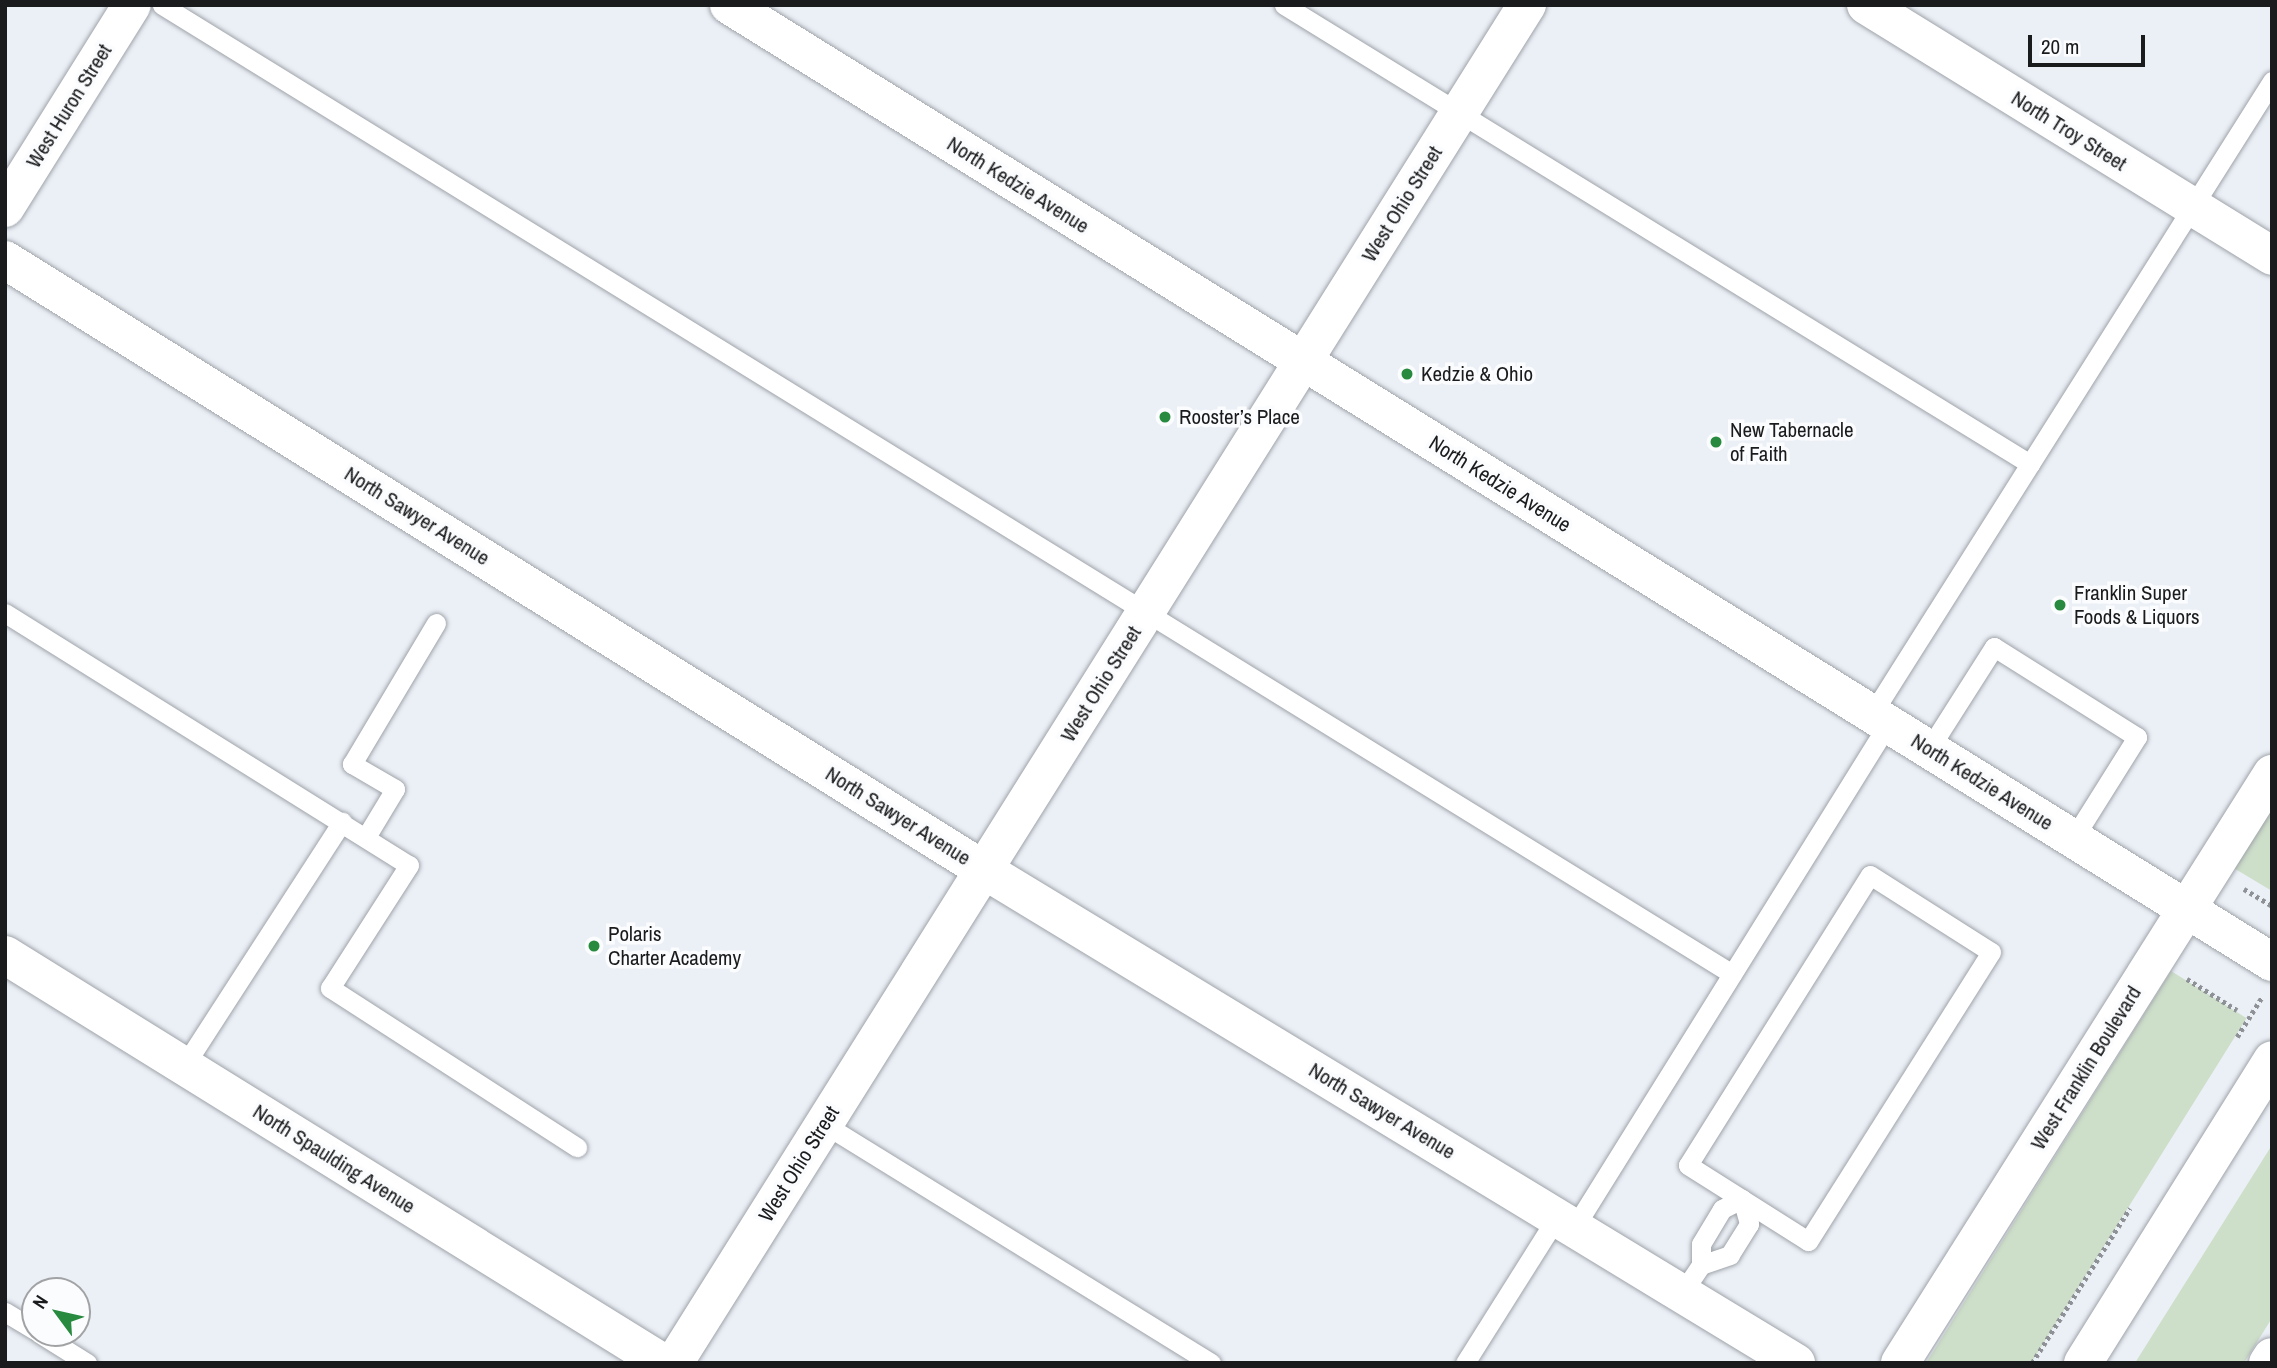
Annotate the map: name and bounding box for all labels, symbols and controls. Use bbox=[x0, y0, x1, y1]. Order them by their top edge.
scale bar bbox=[2032, 21, 2149, 65]
text: 20 m bbox=[2041, 32, 2079, 61]
street label: West Huron Street bbox=[21, 39, 117, 173]
street label: North Troy Street bbox=[2007, 85, 2131, 177]
street label: North Kedzie Avenue bbox=[942, 131, 1094, 239]
street label: West Ohio Street bbox=[1356, 141, 1448, 267]
place label: Kedzie & Ohio bbox=[1421, 361, 1533, 387]
marker: Kedzie & Ohio bbox=[1399, 366, 1415, 382]
place label: Rooster’s Place bbox=[1179, 404, 1300, 430]
marker: Rooster’s Place bbox=[1157, 409, 1173, 425]
place label: New Tabernacle of Faith bbox=[1730, 417, 1854, 467]
street label: North Kedzie Avenue bbox=[1424, 430, 1576, 538]
marker: New Tabernacle of Faith bbox=[1708, 434, 1724, 450]
street label: North Sawyer Avenue bbox=[339, 461, 495, 571]
place label: Franklin Super Foods & Liquors bbox=[2074, 580, 2200, 630]
marker: Franklin Super Foods & Liquors bbox=[2052, 597, 2068, 613]
street label: West Ohio Street bbox=[1055, 621, 1147, 747]
street label: North Kedzie Avenue bbox=[1906, 728, 2058, 836]
street label: North Sawyer Avenue bbox=[820, 761, 976, 871]
place label: Polaris Charter Academy bbox=[608, 921, 742, 971]
marker: Polaris Charter Academy bbox=[586, 938, 602, 954]
street label: West Franklin Boulevard bbox=[2025, 982, 2147, 1154]
street label: North Sawyer Avenue bbox=[1304, 1057, 1460, 1165]
street label: North Spaulding Avenue bbox=[248, 1099, 420, 1219]
street label: West Ohio Street bbox=[753, 1101, 845, 1227]
north arrow bbox=[21, 1277, 91, 1347]
text: N bbox=[26, 1290, 54, 1313]

